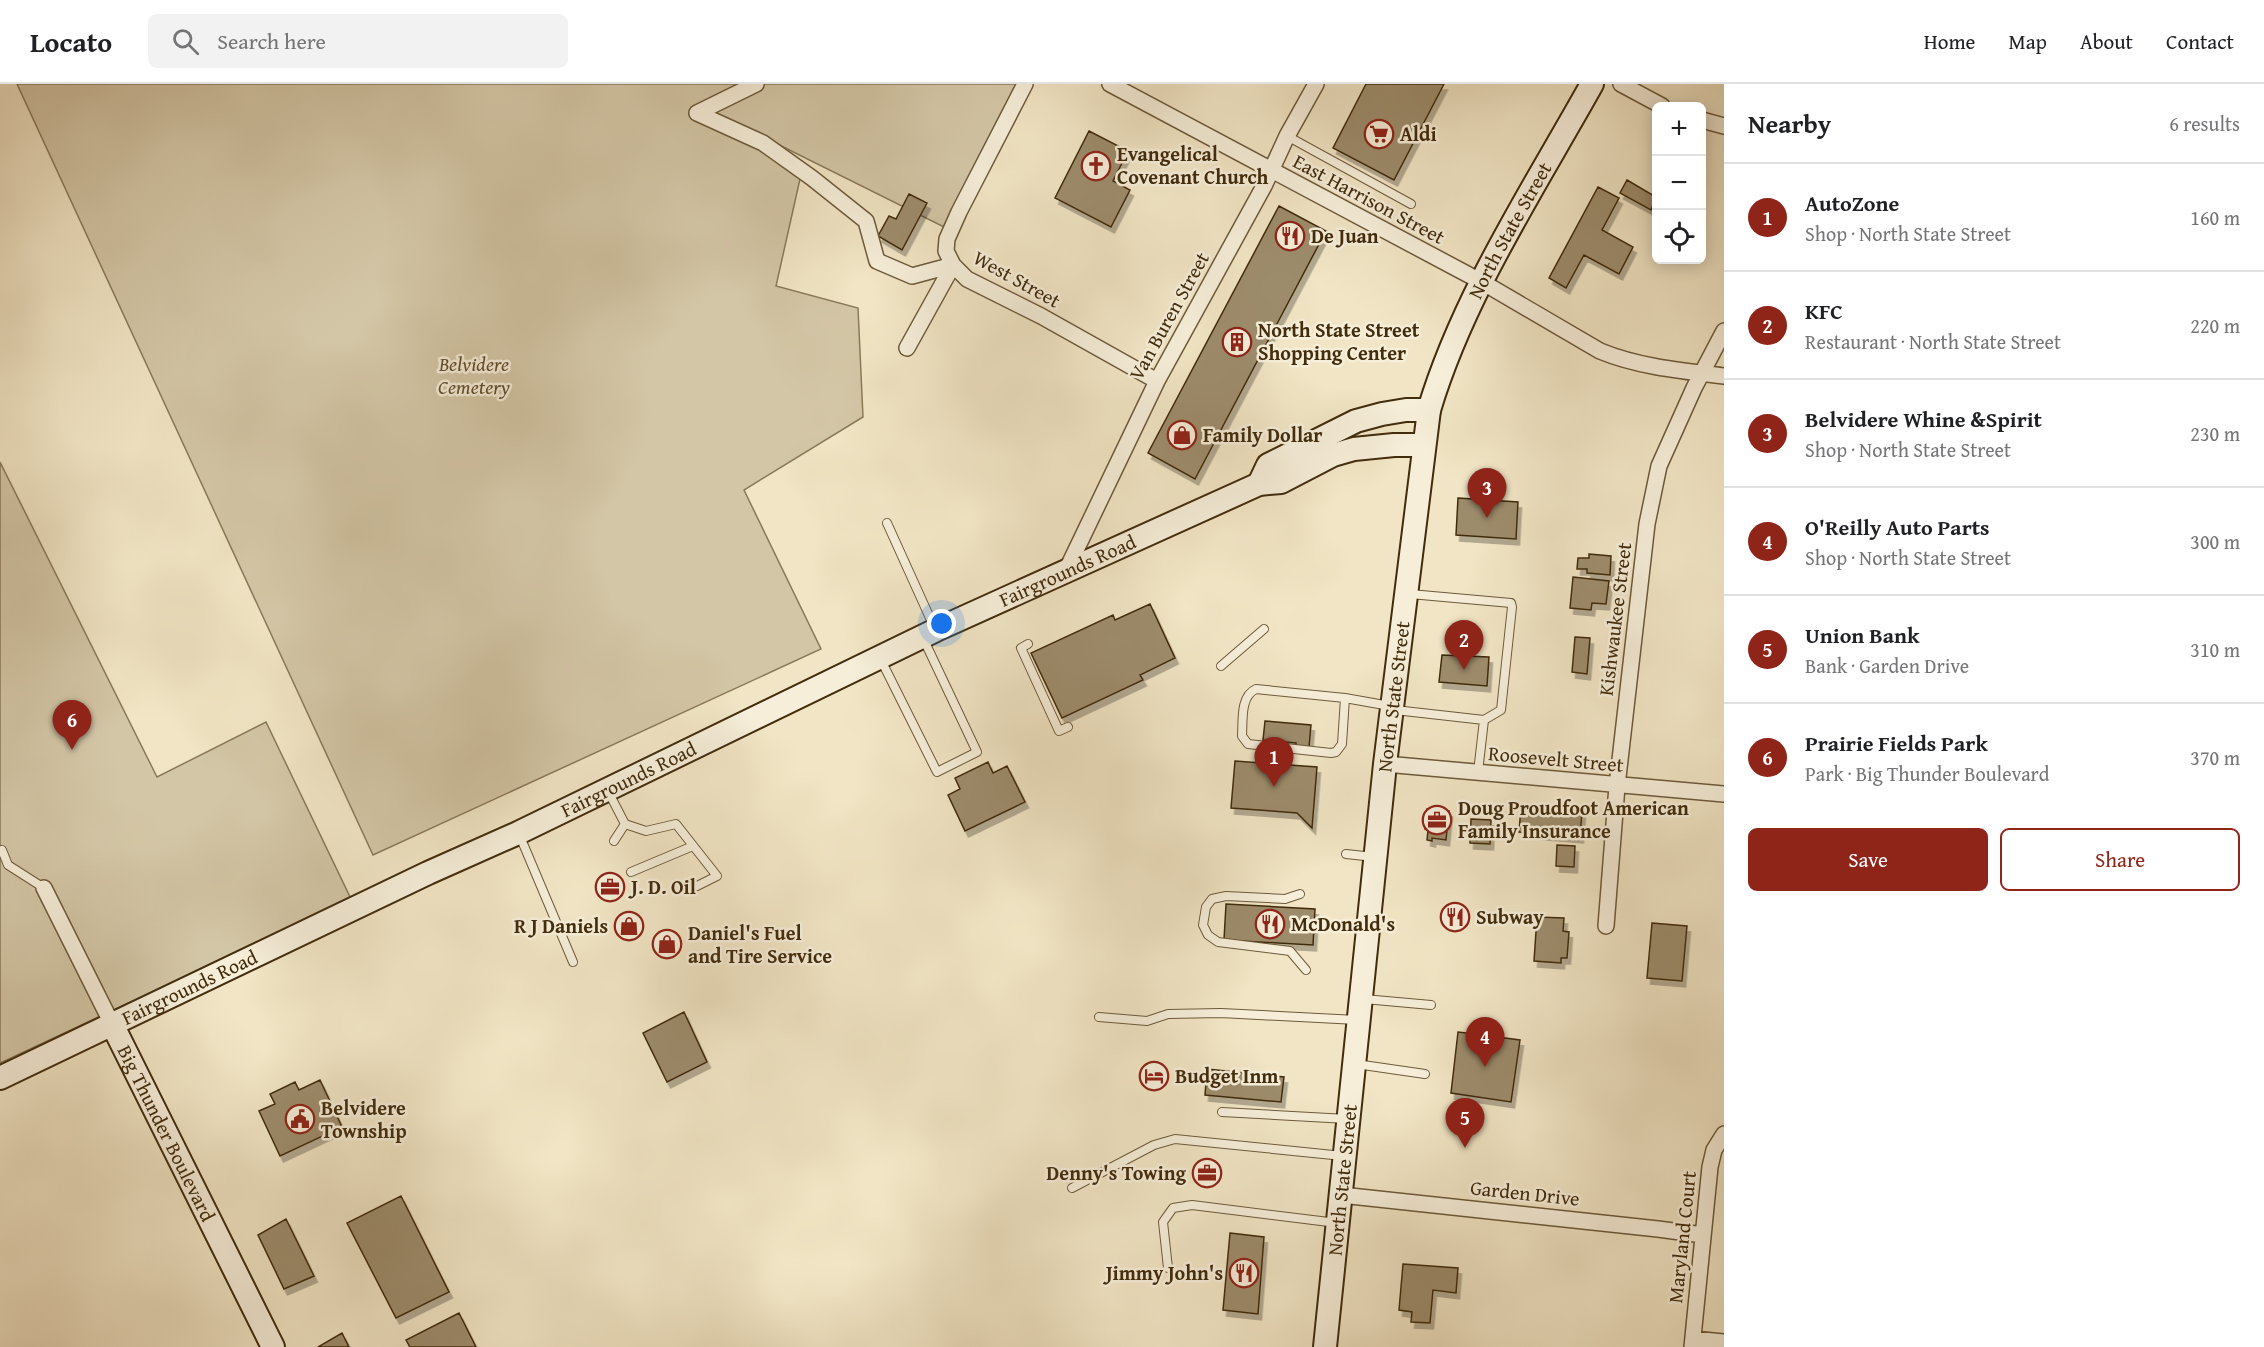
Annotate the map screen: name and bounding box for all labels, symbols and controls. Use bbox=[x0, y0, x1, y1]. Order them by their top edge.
search box bbox=[148, 14, 568, 68]
text: Locato bbox=[30, 21, 112, 62]
icon: search bbox=[169, 25, 202, 58]
text: Search here bbox=[217, 25, 326, 57]
text: Home bbox=[1924, 26, 1975, 57]
text: Map bbox=[2008, 26, 2047, 57]
text: About bbox=[2080, 26, 2133, 57]
text: Contact bbox=[2166, 26, 2234, 57]
map controls bbox=[1652, 102, 1706, 264]
button: + bbox=[1652, 102, 1706, 156]
text: Nearby bbox=[1748, 104, 1831, 143]
text: 6 results bbox=[2169, 109, 2240, 138]
supermarket icon: Aldi bbox=[1363, 118, 1395, 150]
place label: Aldi bbox=[1400, 119, 1437, 148]
place label: Evangelical Covenant Church bbox=[1117, 139, 1268, 191]
street label: East Harrison Street bbox=[1288, 146, 1450, 251]
church icon: Evangelical Covenant Church bbox=[1080, 150, 1112, 182]
street label: North State Street bbox=[1460, 156, 1558, 304]
button: − bbox=[1652, 156, 1706, 210]
text: AutoZone bbox=[1805, 187, 1899, 219]
text: 1 bbox=[1762, 203, 1773, 232]
text: 160 m bbox=[2190, 203, 2240, 232]
button: locate bbox=[1652, 210, 1706, 264]
text: Shop · North State Street bbox=[1805, 219, 2011, 248]
restaurant icon: De Juan bbox=[1274, 220, 1306, 252]
place label: De Juan bbox=[1311, 221, 1379, 250]
street label: West Street bbox=[968, 243, 1066, 314]
street label: Van Buren Street bbox=[1121, 246, 1216, 385]
text: KFC bbox=[1805, 295, 1843, 327]
text: 2 bbox=[1762, 311, 1773, 340]
text: 220 m bbox=[2190, 311, 2240, 340]
place label: North State Street Shopping Center bbox=[1258, 315, 1420, 367]
building icon: North State Street Shopping Center bbox=[1221, 326, 1253, 358]
text: Restaurant · North State Street bbox=[1805, 327, 2061, 356]
park label: Belvidere Cemetery bbox=[438, 349, 510, 401]
text: Belvidere Whine &Spirit bbox=[1805, 403, 2042, 435]
shop icon: Family Dollar bbox=[1166, 419, 1198, 451]
text: 3 bbox=[1762, 419, 1773, 448]
text: 230 m bbox=[2190, 419, 2240, 448]
place label: Family Dollar bbox=[1203, 420, 1323, 449]
text: Shop · North State Street bbox=[1805, 435, 2011, 464]
pin: 3 bbox=[1468, 468, 1506, 518]
text: O'Reilly Auto Parts bbox=[1805, 511, 1990, 543]
street label: Fairgrounds Road bbox=[994, 526, 1141, 614]
text: 4 bbox=[1762, 527, 1773, 556]
text: 300 m bbox=[2190, 527, 2240, 556]
street label: Kishwaukee Street bbox=[1591, 541, 1638, 697]
text: Shop · North State Street bbox=[1805, 543, 2011, 572]
your location bbox=[927, 609, 956, 638]
street label: North State Street bbox=[1369, 619, 1417, 773]
text: Union Bank bbox=[1805, 619, 1920, 651]
pin: 2 bbox=[1444, 620, 1484, 670]
text: 5 bbox=[1762, 635, 1773, 664]
text: 310 m bbox=[2190, 635, 2240, 664]
text: Bank · Garden Drive bbox=[1805, 651, 1969, 680]
pin: 6 bbox=[52, 700, 92, 750]
text: Prairie Fields Park bbox=[1805, 727, 1988, 759]
street label: Fairgrounds Road bbox=[556, 733, 701, 824]
pin: 1 bbox=[1254, 738, 1294, 787]
street label: Roosevelt Street bbox=[1487, 738, 1625, 779]
text: 6 bbox=[1762, 743, 1773, 772]
text: 370 m bbox=[2190, 743, 2240, 772]
text: Park · Big Thunder Boulevard bbox=[1805, 759, 2049, 788]
place label: Doug Proudfoot American Family Insurance bbox=[1458, 793, 1689, 845]
office icon: Doug Proudfoot American Family Insurance bbox=[1421, 804, 1453, 836]
button: Save bbox=[1748, 828, 1988, 891]
button: Share bbox=[2000, 828, 2240, 891]
office icon: J. D. Oil bbox=[594, 871, 626, 903]
place label: J. D. Oil bbox=[628, 872, 696, 901]
restaurant icon: Subway bbox=[1439, 901, 1471, 933]
place label: Subway bbox=[1476, 902, 1544, 931]
restaurant icon: McDonald's bbox=[1254, 908, 1286, 940]
place label: McDonald's bbox=[1291, 909, 1395, 938]
shop icon: R J Daniels bbox=[613, 910, 645, 942]
place label: R J Daniels bbox=[514, 911, 608, 940]
place label: Daniel's Fuel and Tire Service bbox=[688, 918, 832, 970]
shop icon: Daniel's Fuel and Tire Service bbox=[651, 928, 683, 960]
street label: Fairgrounds Road bbox=[116, 942, 262, 1032]
pin: 4 bbox=[1466, 1018, 1504, 1067]
street label: Big Thunder Boulevard bbox=[111, 1040, 223, 1226]
hotel icon: Budget Inm bbox=[1138, 1060, 1170, 1092]
place label: Budget Inm bbox=[1175, 1061, 1278, 1090]
place label: Belvidere Township bbox=[321, 1093, 407, 1145]
pin: 5 bbox=[1446, 1098, 1484, 1148]
public building icon: Belvidere Township bbox=[284, 1103, 316, 1135]
street label: North State Street bbox=[1319, 1103, 1364, 1257]
office icon: Denny's Towing bbox=[1191, 1157, 1223, 1189]
place label: Denny's Towing bbox=[1046, 1158, 1186, 1187]
street label: Maryland Court bbox=[1660, 1169, 1703, 1304]
street label: Garden Drive bbox=[1469, 1172, 1581, 1213]
restaurant icon: Jimmy John's bbox=[1228, 1257, 1260, 1289]
place label: Jimmy John's bbox=[1103, 1258, 1223, 1287]

